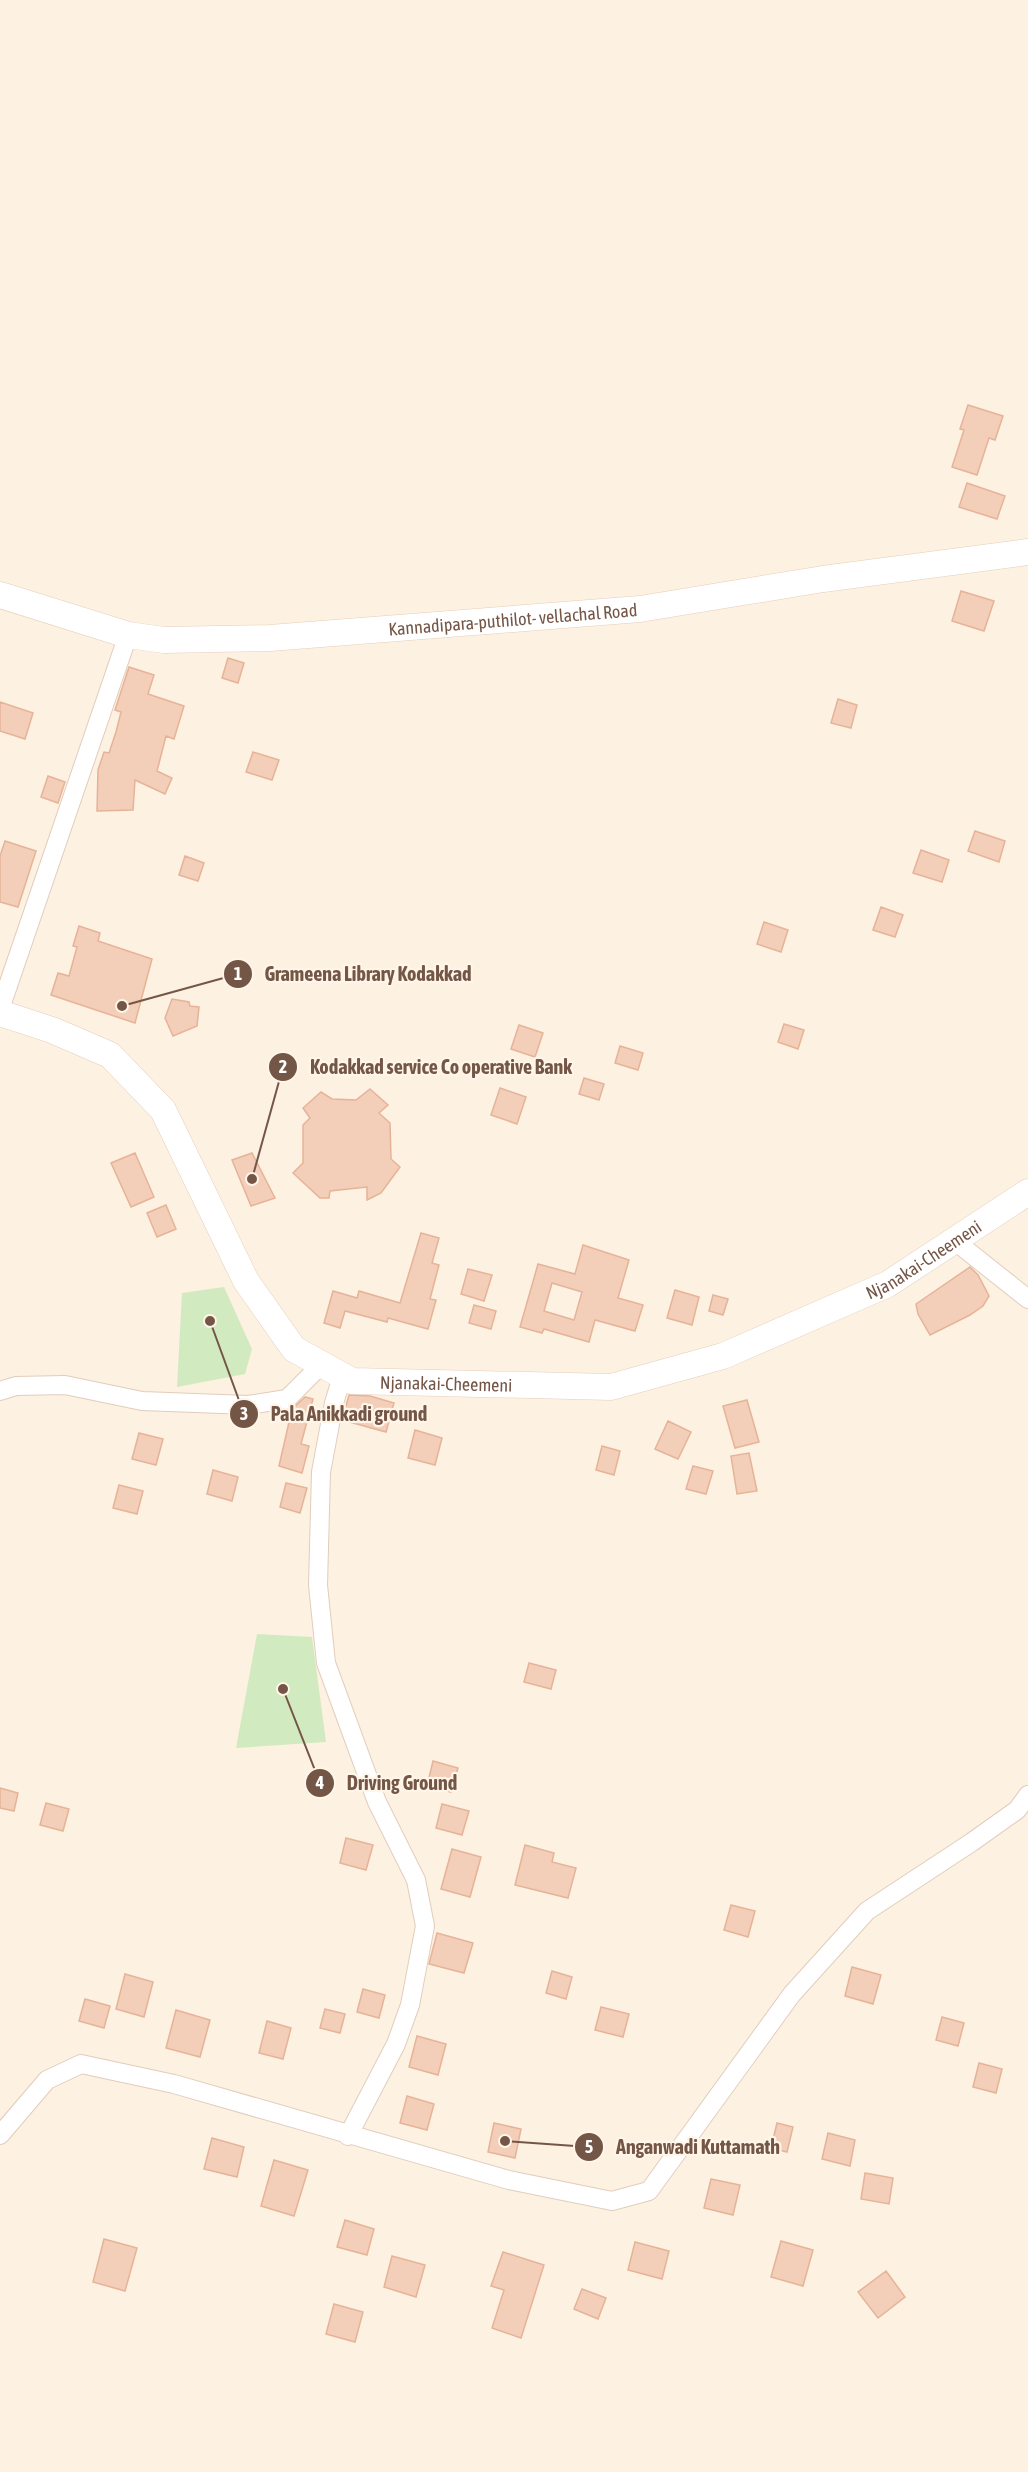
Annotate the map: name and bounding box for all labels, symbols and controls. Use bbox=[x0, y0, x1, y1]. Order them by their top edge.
street label: Kannadipara-puthilot- vellachal Road bbox=[388, 599, 638, 639]
callout: Grameena Library Kodakkad bbox=[223, 955, 484, 993]
text: Grameena Library Kodakkad bbox=[264, 962, 472, 985]
text: 1 bbox=[234, 963, 242, 984]
callout: Kodakkad service Co operative Bank bbox=[268, 1048, 584, 1086]
text: Kodakkad service Co operative Bank bbox=[310, 1055, 572, 1078]
text: 2 bbox=[279, 1056, 287, 1077]
street label: Njanakai-Cheemeni bbox=[862, 1215, 985, 1303]
street label: Njanakai-Cheemeni bbox=[380, 1371, 513, 1395]
callout: Pala Anikkadi ground bbox=[229, 1395, 440, 1433]
text: Pala Anikkadi ground bbox=[271, 1402, 427, 1425]
text: 3 bbox=[240, 1403, 248, 1424]
callout: Driving Ground bbox=[305, 1764, 469, 1802]
text: Driving Ground bbox=[347, 1771, 457, 1794]
text: 4 bbox=[315, 1772, 324, 1793]
callout: Anganwadi Kuttamath bbox=[574, 2128, 792, 2166]
text: Anganwadi Kuttamath bbox=[615, 2135, 780, 2158]
text: 5 bbox=[585, 2136, 593, 2157]

